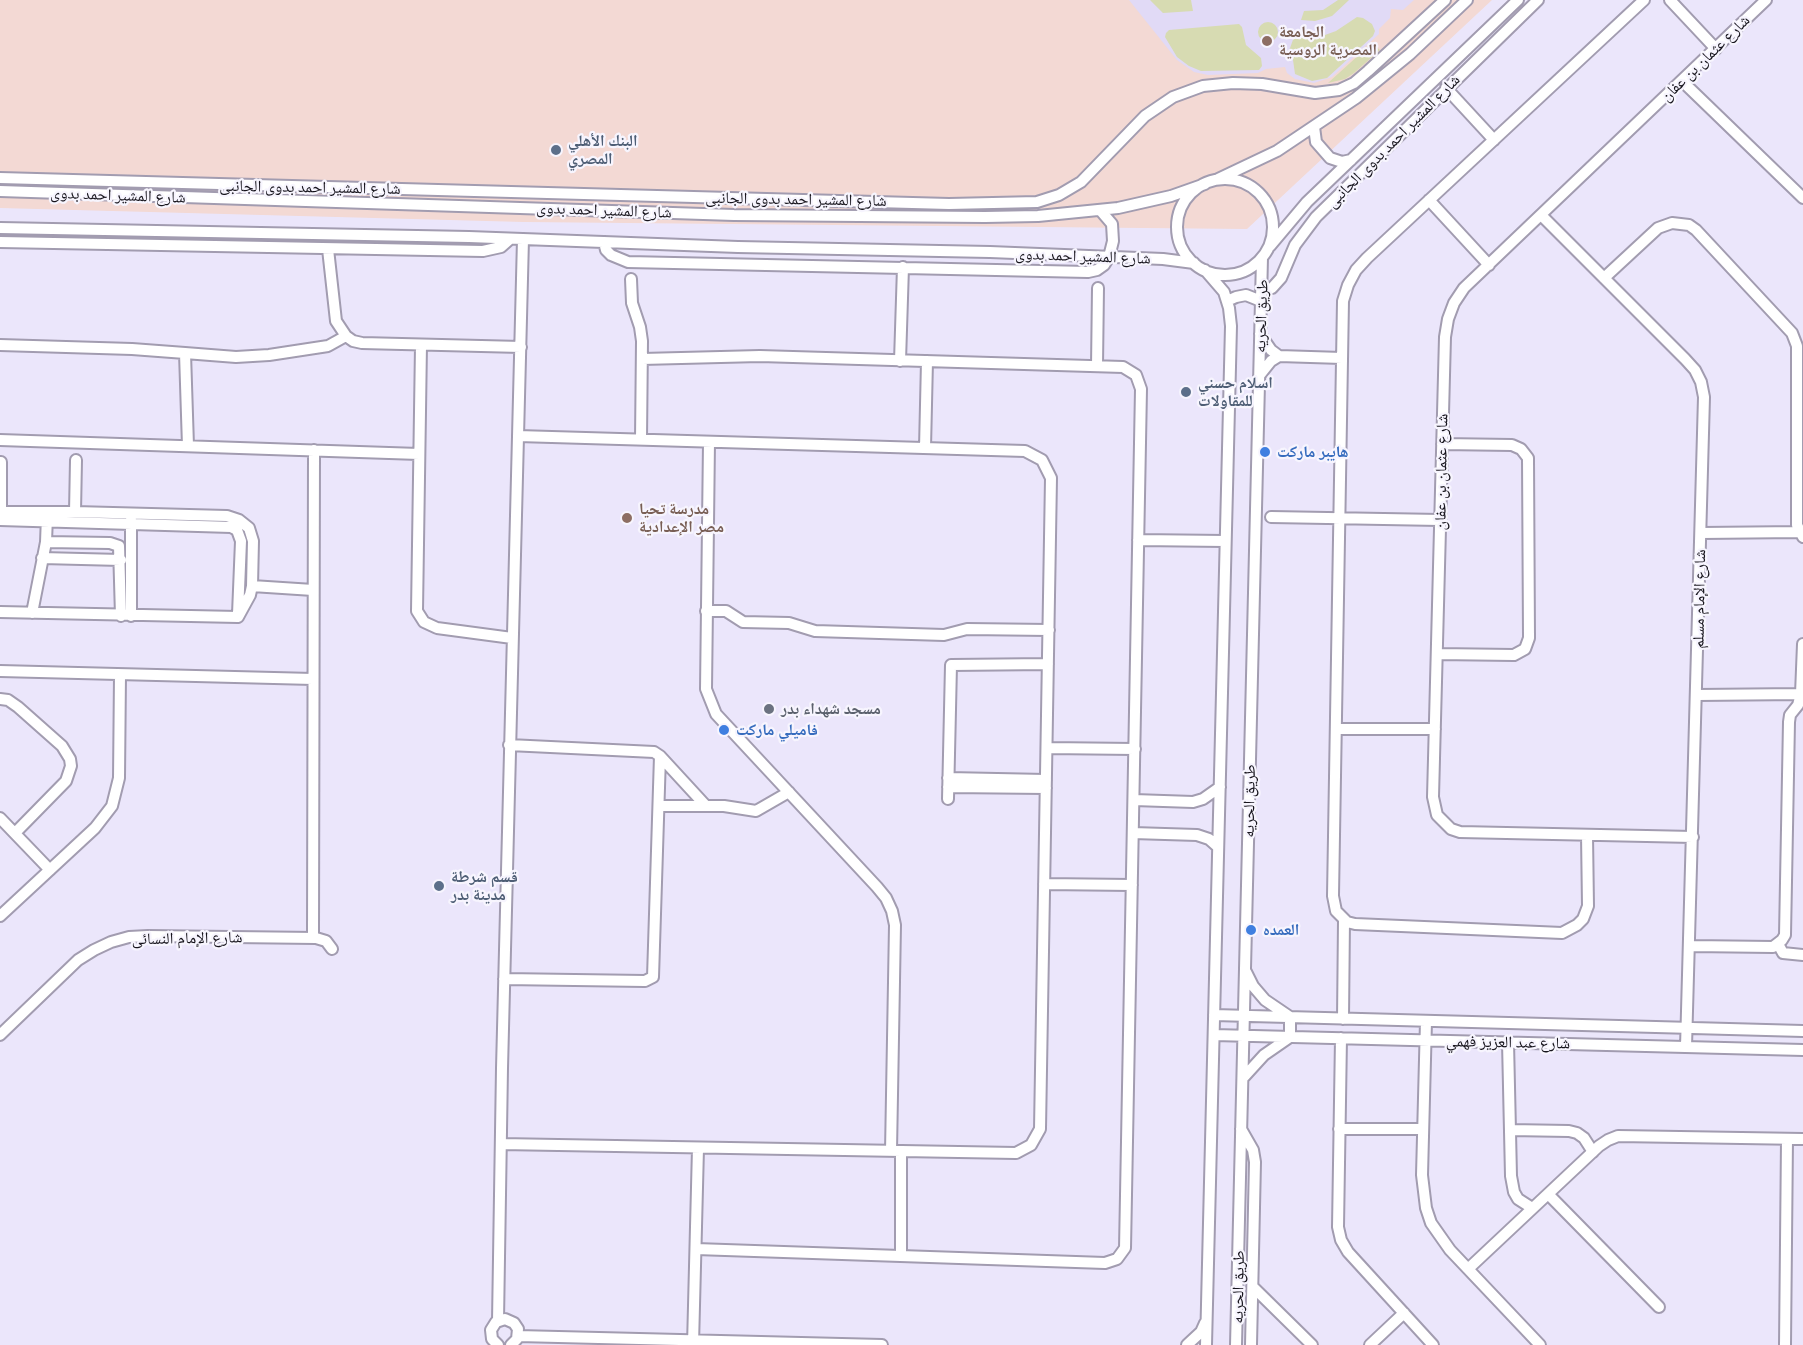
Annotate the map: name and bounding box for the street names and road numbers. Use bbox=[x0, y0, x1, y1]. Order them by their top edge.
street label: شارع عثمان بن عفان bbox=[1656, 11, 1754, 105]
street label: شارع المشير احمد بدوى الجانبى bbox=[1322, 70, 1464, 212]
street label: شارع المشير احمد بدوى الجانبى bbox=[219, 176, 401, 198]
street label: شارع المشير احمد بدوى bbox=[50, 183, 186, 207]
street label: شارع المشير احمد بدوى الجانبى bbox=[705, 188, 887, 210]
street label: شارع المشير احمد بدوى bbox=[536, 198, 672, 222]
street label: شارع المشير احمد بدوى bbox=[1015, 244, 1151, 268]
street label: طريق الحريه bbox=[1250, 279, 1272, 353]
street label: شارع عثمان بن عفان bbox=[1430, 413, 1452, 531]
street label: شارع الإمام مسلم bbox=[1689, 549, 1709, 649]
street label: طريق الحريه bbox=[1239, 764, 1259, 838]
street label: شارع الإمام النسائى bbox=[131, 927, 243, 949]
street label: شارع عبد العزيز فهمي bbox=[1446, 1031, 1570, 1053]
street label: طريق الحريه bbox=[1228, 1250, 1248, 1324]

